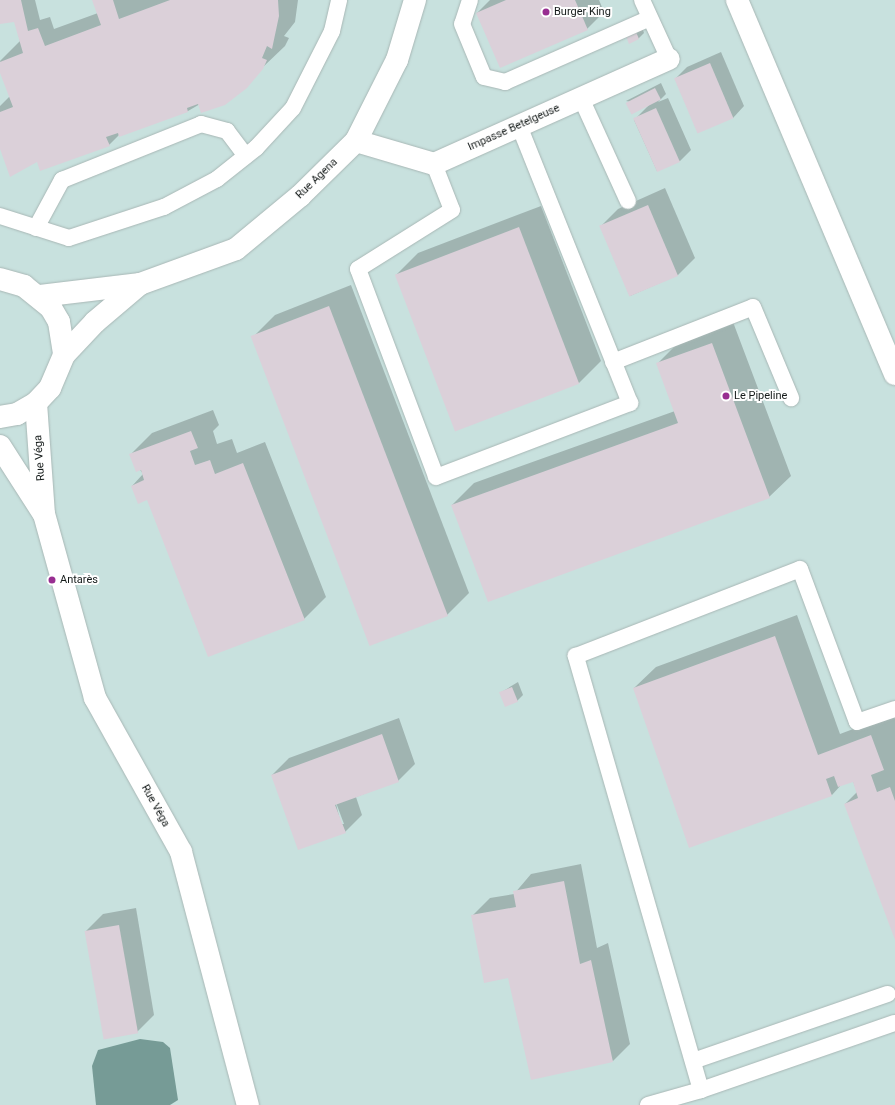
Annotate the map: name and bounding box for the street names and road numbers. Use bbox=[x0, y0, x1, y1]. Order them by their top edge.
street label: Impasse Betelgeuse bbox=[466, 102, 562, 154]
street label: Rue Agena bbox=[293, 156, 341, 202]
street label: Rue Véga bbox=[32, 435, 48, 481]
street label: Rue Véga bbox=[138, 783, 172, 829]

